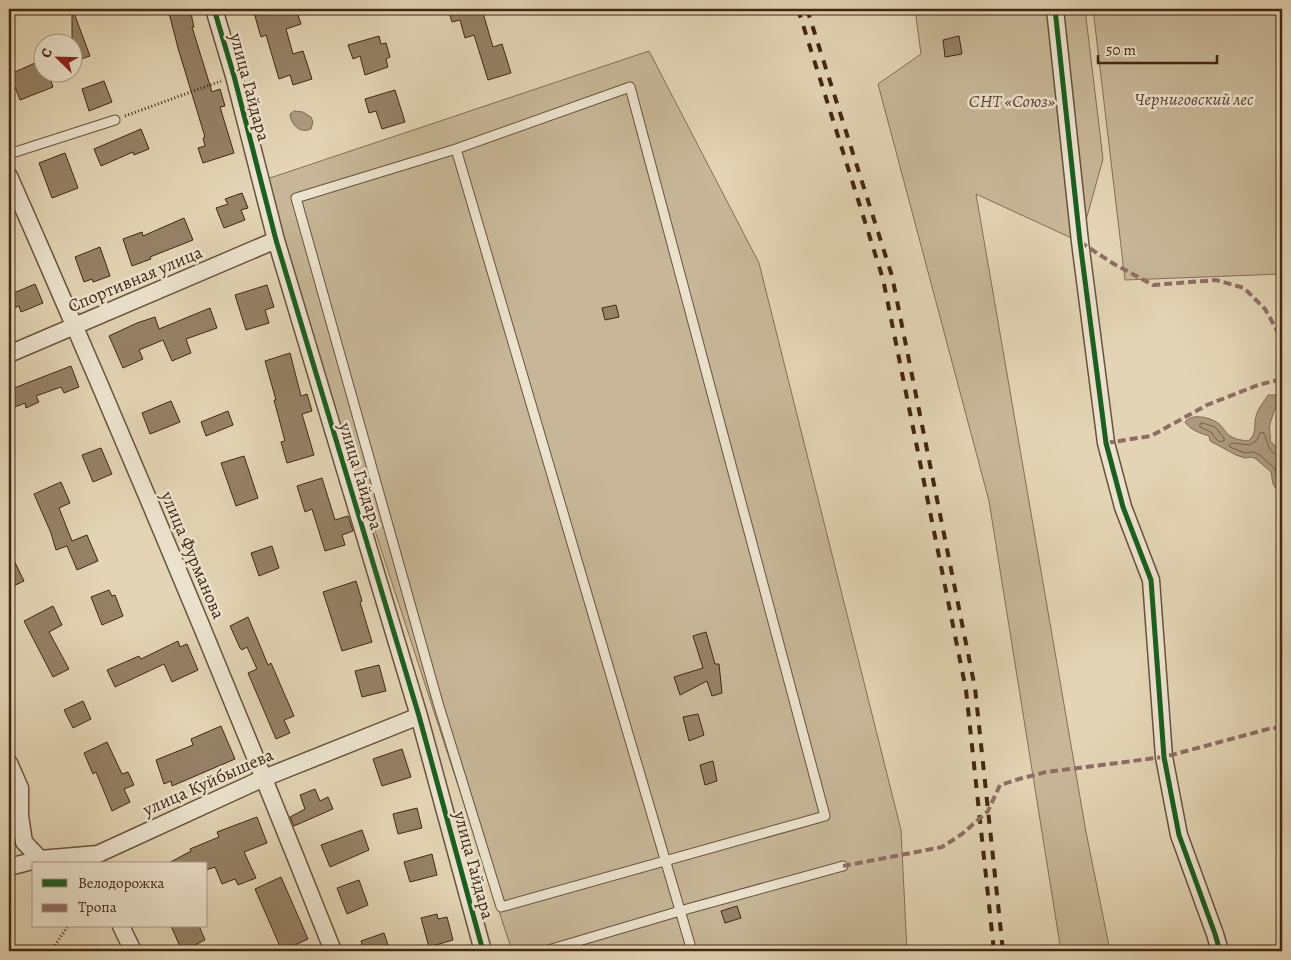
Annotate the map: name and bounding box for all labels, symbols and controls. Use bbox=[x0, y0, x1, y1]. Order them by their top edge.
street label: улица Гайдара bbox=[224, 29, 276, 144]
north arrow bbox=[32, 32, 82, 82]
scale bar bbox=[1098, 32, 1217, 64]
text: 50 m bbox=[1106, 40, 1136, 60]
text: С bbox=[36, 45, 57, 61]
park label: Черниговский лес bbox=[1135, 87, 1254, 111]
park label: СНТ «Союз» bbox=[969, 89, 1056, 113]
street label: Спортивная улица bbox=[64, 240, 207, 318]
street label: улица Гайдара bbox=[333, 418, 389, 533]
street label: улица Фурманова bbox=[155, 487, 231, 623]
street label: улица Куйбышева bbox=[138, 742, 278, 822]
street label: улица Гайдара bbox=[448, 807, 500, 922]
legend bbox=[32, 862, 208, 928]
text: Велодорожка bbox=[78, 873, 165, 893]
text: Тропа bbox=[78, 897, 117, 917]

